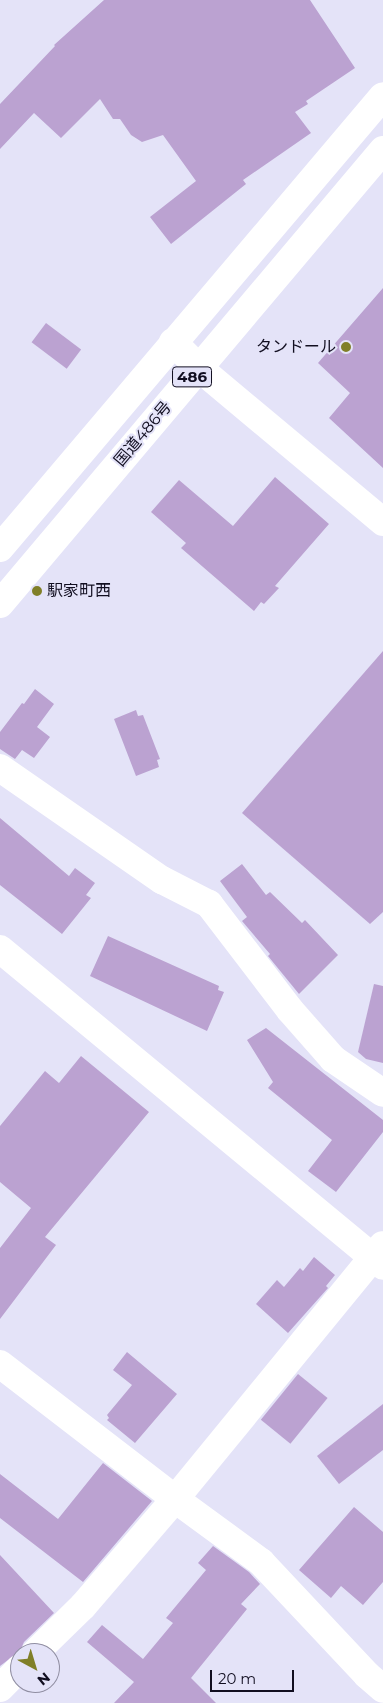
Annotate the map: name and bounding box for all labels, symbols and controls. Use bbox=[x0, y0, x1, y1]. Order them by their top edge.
place label: タンドール bbox=[256, 337, 336, 357]
marker: タンドール bbox=[340, 341, 352, 353]
road number: 486 bbox=[172, 364, 212, 390]
street label: 国道486号 bbox=[110, 398, 176, 470]
place label: 駅家町西 bbox=[47, 581, 111, 601]
marker: 駅家町西 bbox=[31, 585, 43, 597]
north arrow bbox=[10, 1643, 60, 1693]
scale bar bbox=[213, 1660, 297, 1692]
text: N bbox=[34, 1668, 54, 1689]
text: 20 m bbox=[218, 1669, 256, 1688]

